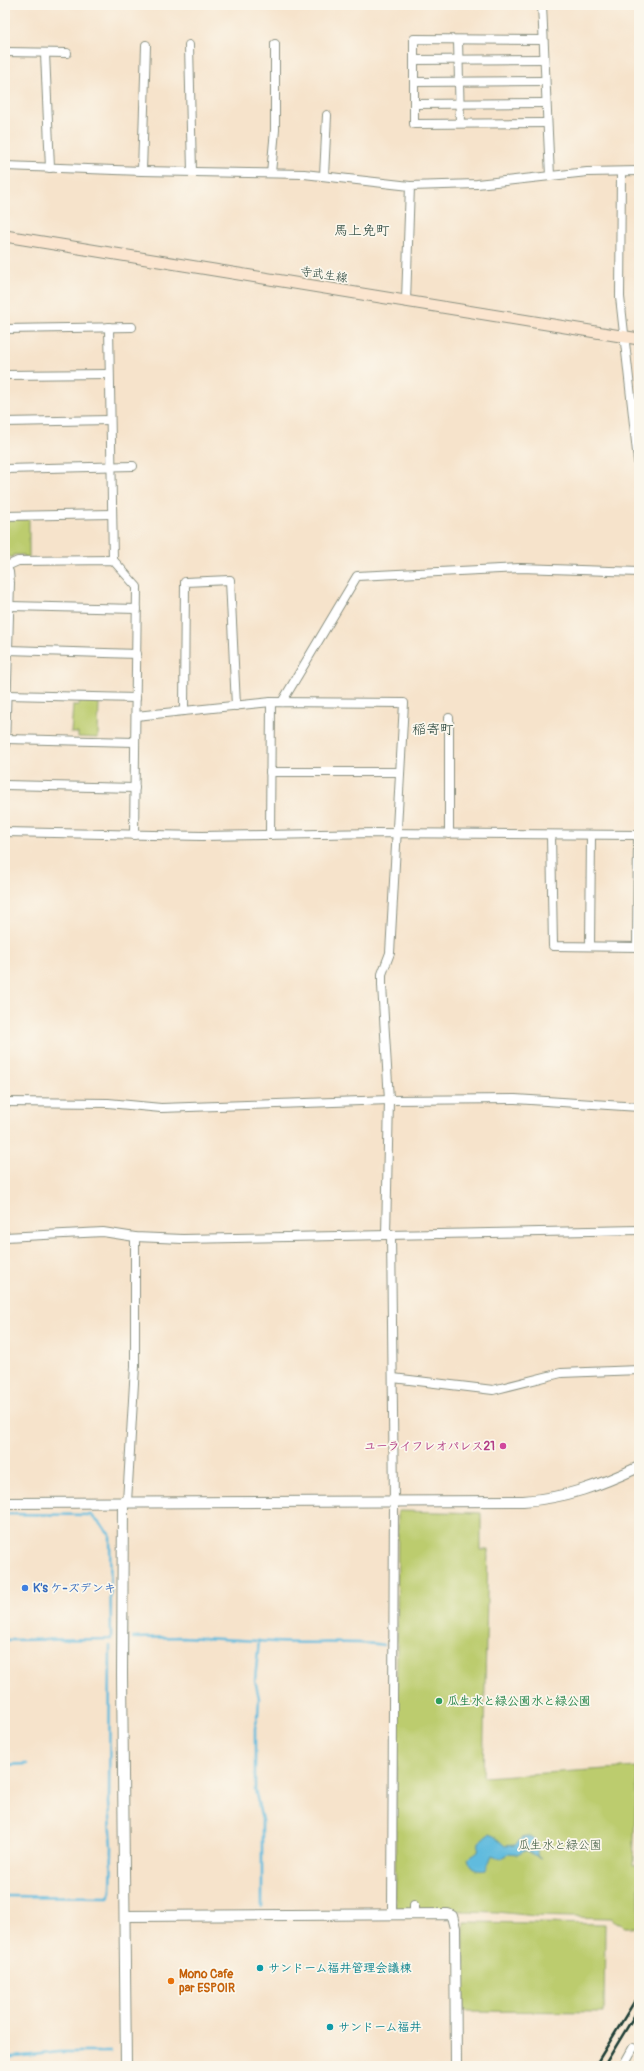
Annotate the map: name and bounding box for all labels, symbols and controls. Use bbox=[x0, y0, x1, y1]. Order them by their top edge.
district label: 馬上免町 bbox=[334, 222, 390, 239]
street label: 寺武生線 bbox=[299, 264, 349, 286]
district label: 稲寄町 bbox=[412, 721, 454, 738]
place label: ユーライフレオパレス21 bbox=[364, 1439, 495, 1454]
marker: ユーライフレオパレス21 bbox=[498, 1441, 508, 1451]
place label: K's ケ-ズデンキ bbox=[33, 1581, 116, 1596]
marker: K's ケ-ズデンキ bbox=[20, 1583, 30, 1593]
place label: 瓜生水と緑公園水と緑公園 bbox=[447, 1694, 591, 1709]
marker: 瓜生水と緑公園水と緑公園 bbox=[434, 1696, 444, 1706]
park label: 瓜生水と緑公園 bbox=[518, 1838, 602, 1853]
place label: サンドーム福井管理会議棟 bbox=[268, 1961, 412, 1976]
marker: サンドーム福井管理会議棟 bbox=[255, 1963, 265, 1973]
place label: Mono Cafe par ESPOIR bbox=[179, 1967, 235, 1996]
marker: Mono Cafe par ESPOIR bbox=[166, 1976, 176, 1986]
place label: サンドーム福井 bbox=[338, 2020, 422, 2035]
marker: サンドーム福井 bbox=[325, 2022, 335, 2032]

